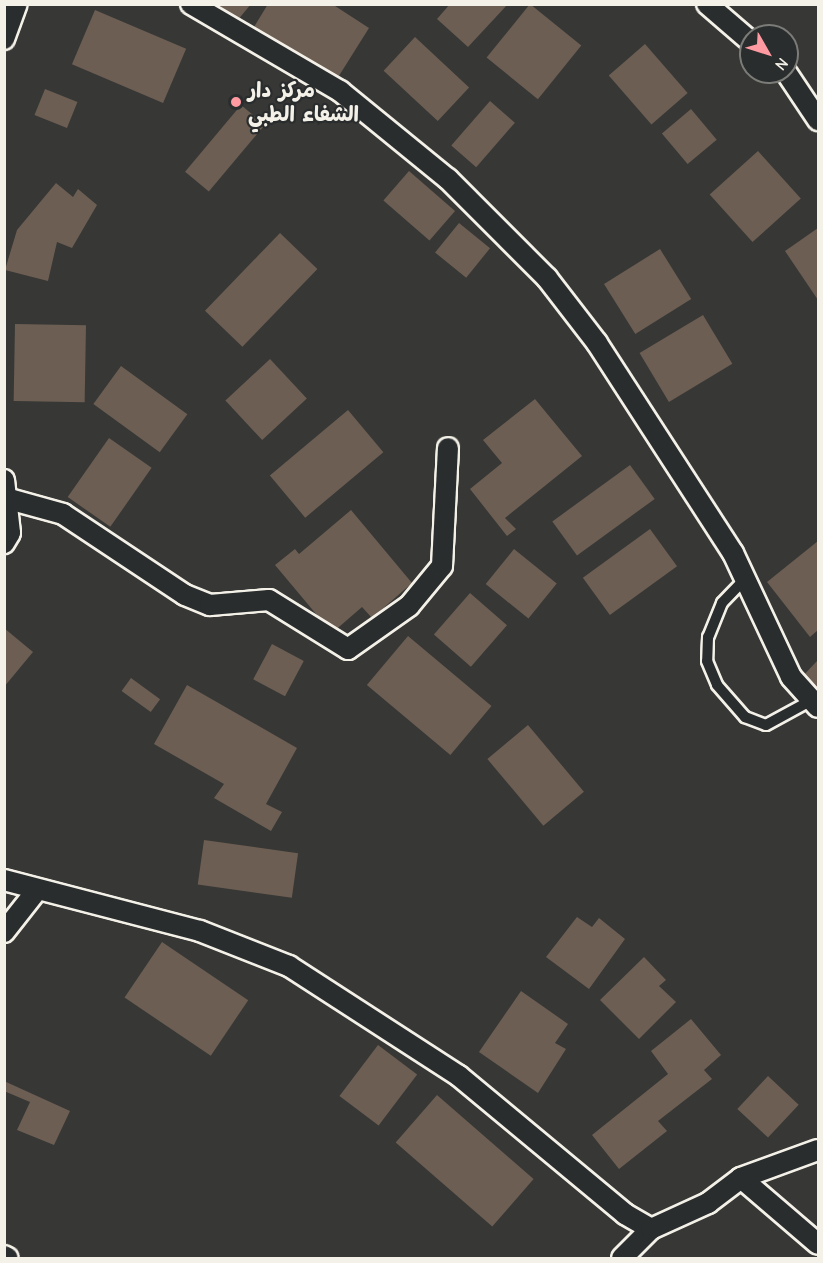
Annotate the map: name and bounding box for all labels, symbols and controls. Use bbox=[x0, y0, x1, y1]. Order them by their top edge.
north arrow bbox=[739, 24, 799, 84]
text: N bbox=[771, 54, 792, 74]
place label: مركز دار الشفاء الطبي bbox=[248, 77, 359, 127]
marker: مركز دار الشفاء الطبي bbox=[229, 95, 243, 109]

